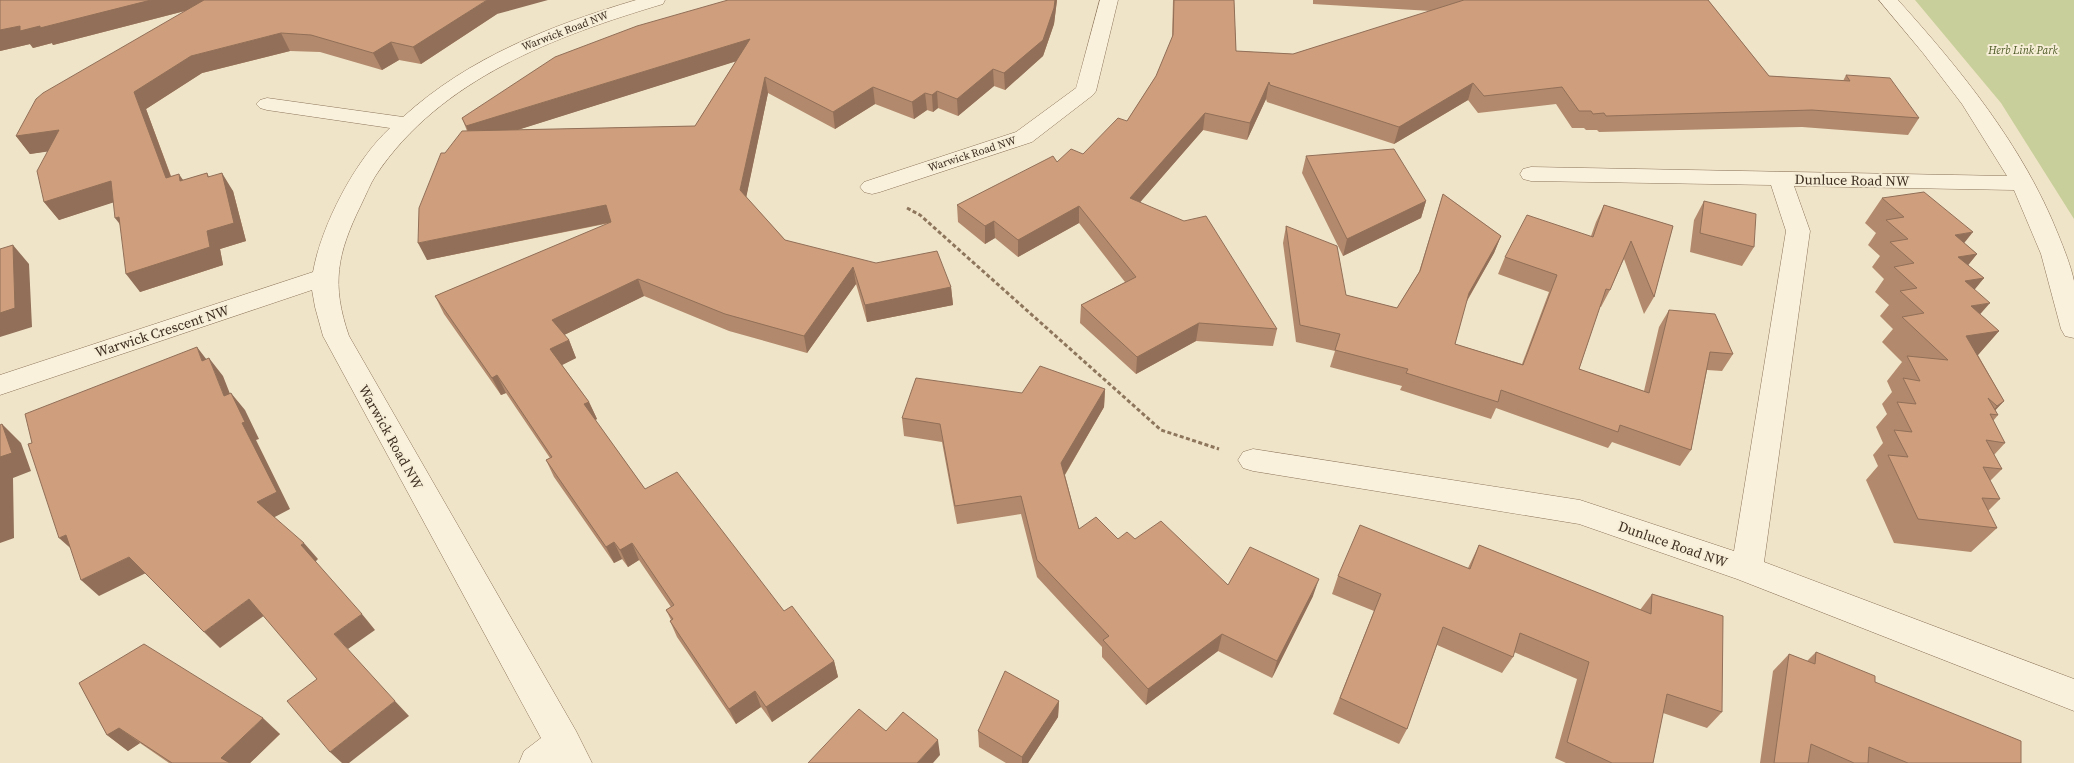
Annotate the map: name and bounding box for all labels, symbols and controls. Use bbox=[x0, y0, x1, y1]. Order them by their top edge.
street label: Warwick Road NW bbox=[519, 7, 611, 54]
park label: Herb Link Park bbox=[1987, 43, 2059, 58]
street label: Warwick Road NW bbox=[926, 133, 1018, 175]
street label: Dunluce Road NW bbox=[1795, 169, 1910, 191]
street label: Warwick Crescent NW bbox=[92, 300, 232, 362]
street label: Warwick Road NW bbox=[354, 381, 428, 493]
street label: Dunluce Road NW bbox=[1616, 516, 1731, 572]

